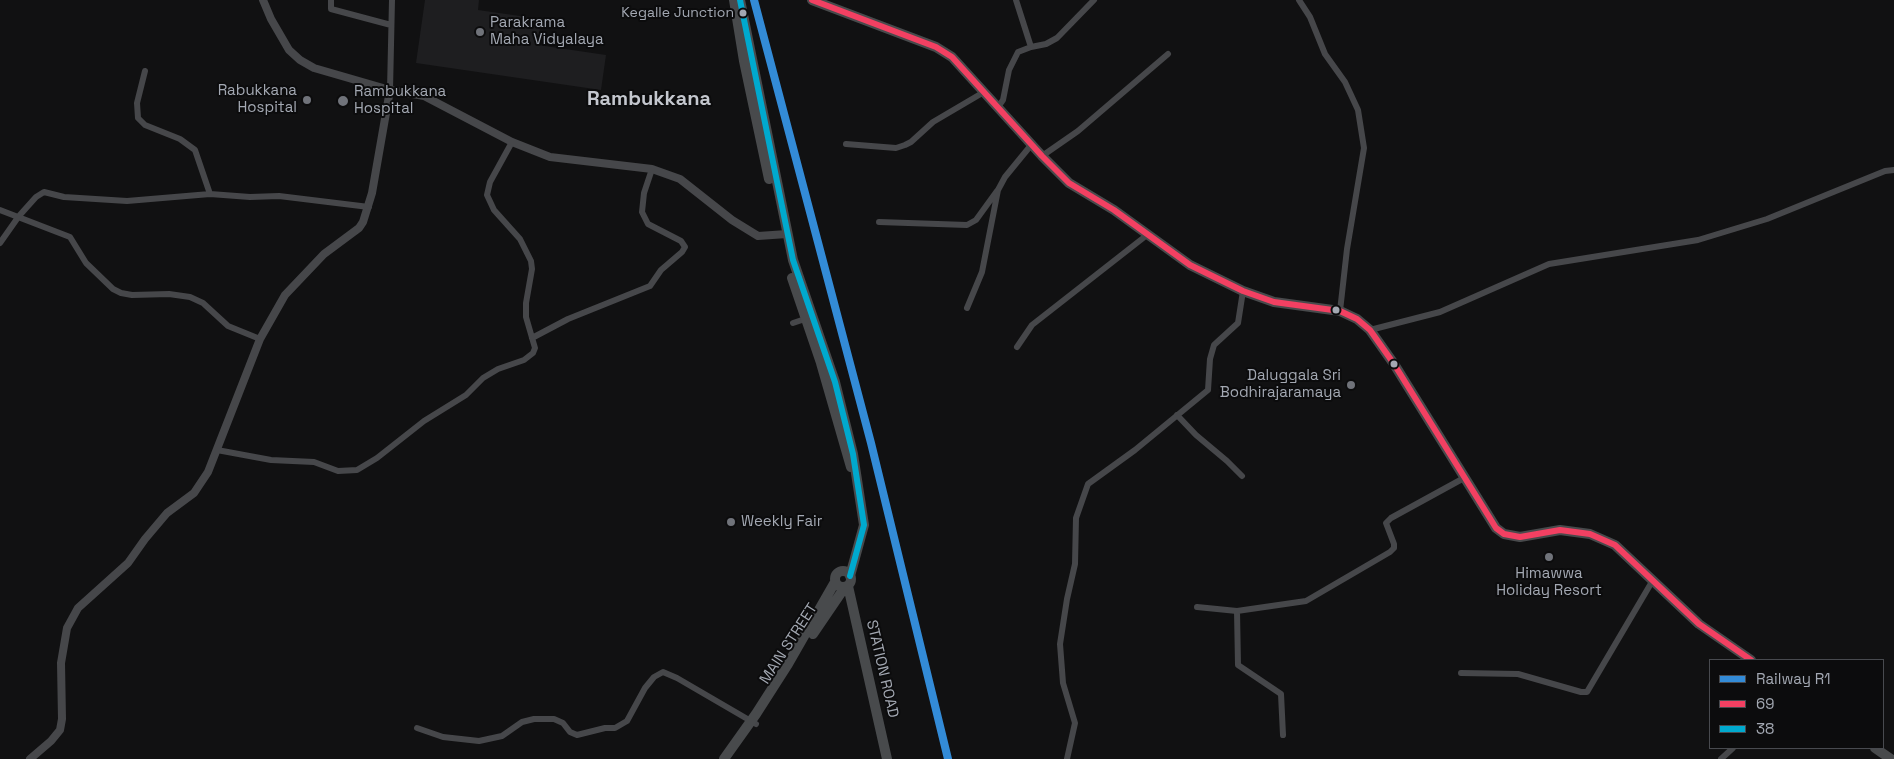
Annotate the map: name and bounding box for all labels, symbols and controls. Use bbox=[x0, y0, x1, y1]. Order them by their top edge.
place label: Kegalle Junction bbox=[621, 5, 734, 21]
marker: Kegalle Junction bbox=[738, 8, 748, 18]
place label: Parakrama Maha Vidyalaya bbox=[490, 14, 604, 49]
marker: Parakrama Maha Vidyalaya bbox=[474, 26, 486, 38]
place label: Rabukkana Hospital bbox=[218, 82, 297, 117]
place label: Rambukkana Hospital bbox=[354, 83, 446, 118]
district label: Rambukkana bbox=[587, 88, 711, 112]
marker: Rabukkana Hospital bbox=[301, 94, 313, 106]
marker: Rambukkana Hospital bbox=[336, 94, 350, 108]
unlabelled marker bbox=[1331, 305, 1341, 315]
unlabelled marker bbox=[1389, 359, 1399, 369]
place label: Daluggala Sri Bodhirajaramaya bbox=[1220, 367, 1341, 402]
marker: Daluggala Sri Bodhirajaramaya bbox=[1345, 379, 1357, 391]
place label: Weekly Fair bbox=[741, 513, 822, 531]
marker: Weekly Fair bbox=[725, 516, 737, 528]
marker: Himawwa Holiday Resort bbox=[1543, 551, 1555, 563]
place label: Himawwa Holiday Resort bbox=[1496, 565, 1602, 600]
street label: MAIN STREET bbox=[756, 600, 822, 688]
street label: STATION ROAD bbox=[862, 618, 902, 720]
legend bbox=[1709, 659, 1884, 749]
text: Railway R1 bbox=[1756, 669, 1831, 688]
text: 69 bbox=[1756, 694, 1774, 713]
text: 38 bbox=[1756, 719, 1774, 738]

